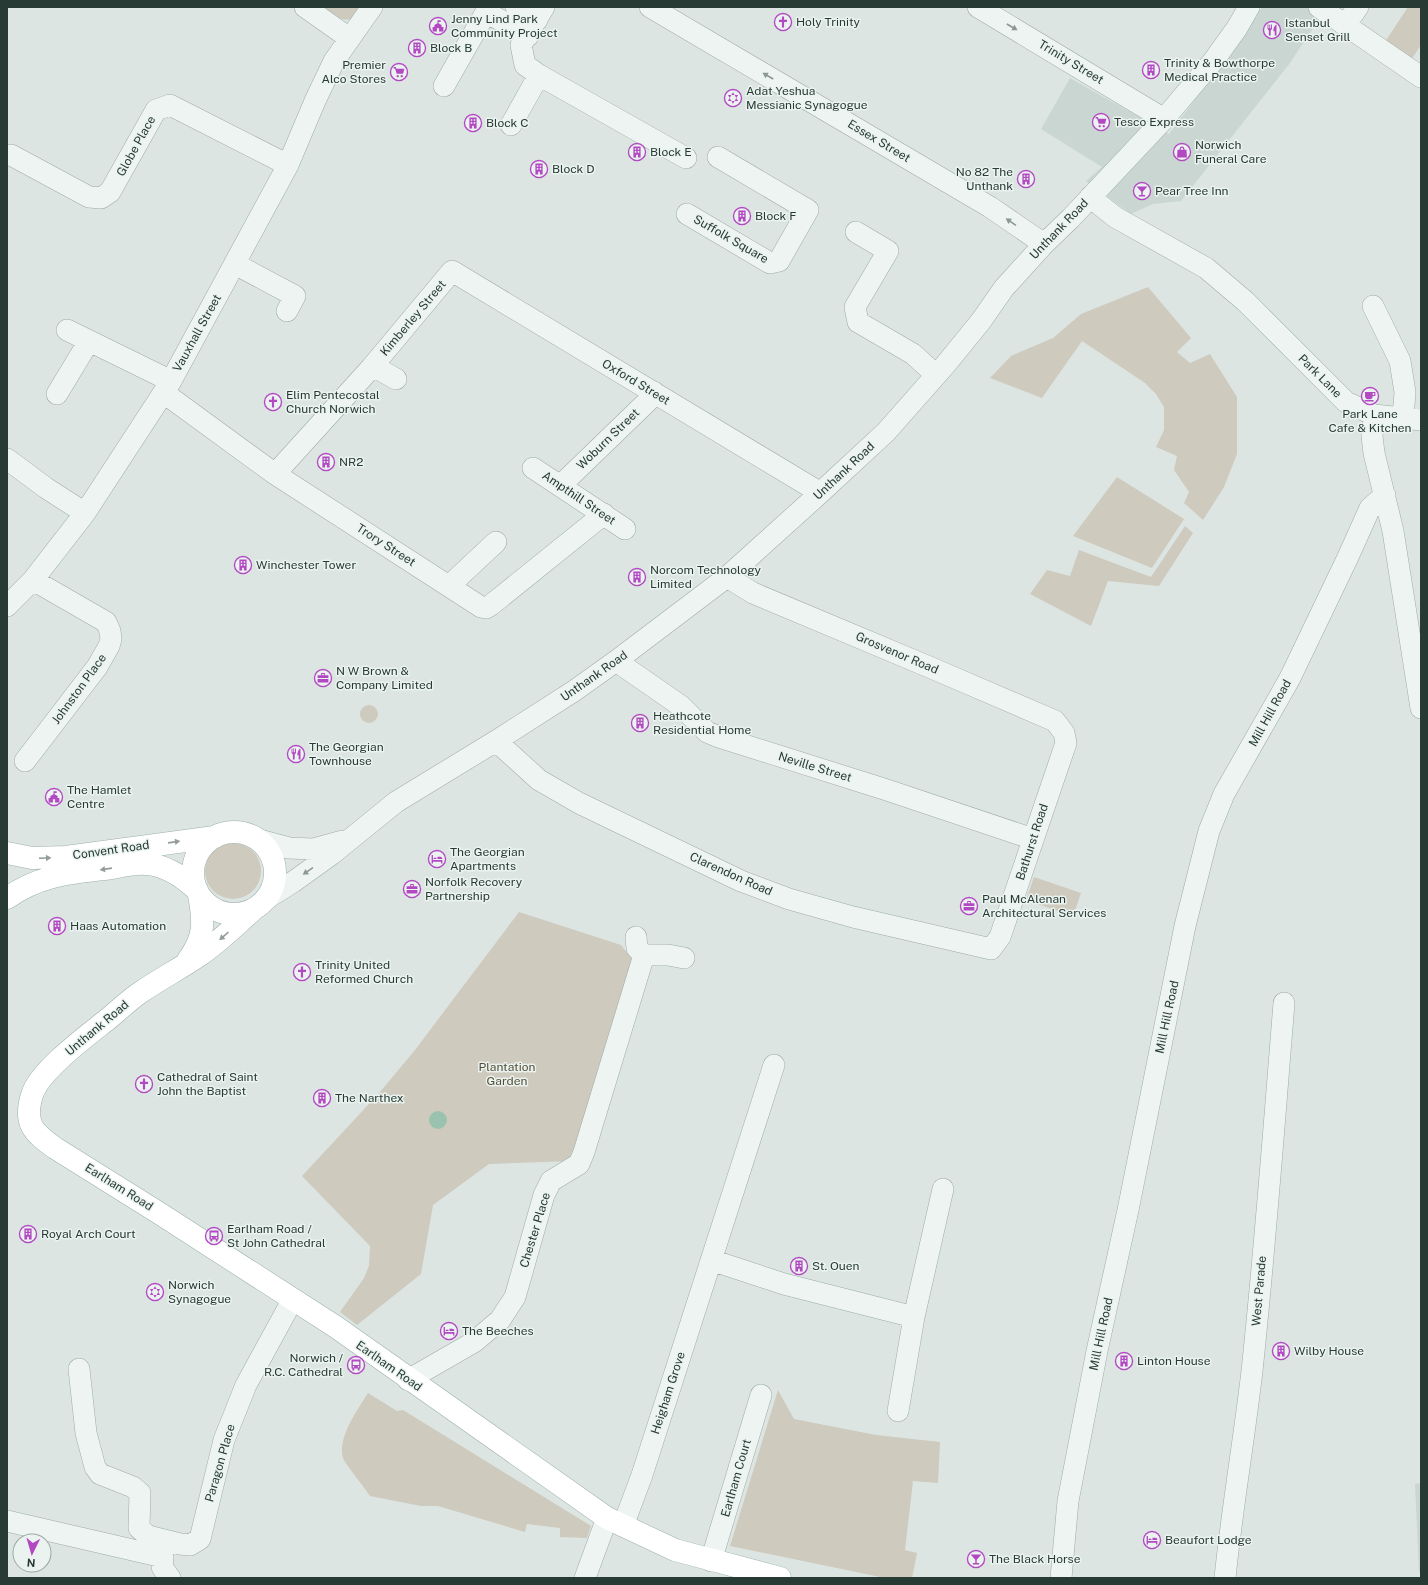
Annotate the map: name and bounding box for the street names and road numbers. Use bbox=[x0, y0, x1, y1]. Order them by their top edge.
street label: Trinity Street bbox=[1036, 37, 1106, 87]
street label: Globe Place bbox=[114, 113, 158, 179]
street label: Essex Street bbox=[845, 117, 913, 165]
street label: Unthank Road bbox=[1027, 196, 1091, 262]
street label: Suffolk Square bbox=[691, 212, 771, 266]
street label: Kimberley Street bbox=[377, 277, 449, 359]
street label: Vauxhall Street bbox=[170, 291, 224, 374]
street label: Park Lane bbox=[1295, 351, 1345, 401]
street label: Oxford Street bbox=[600, 356, 673, 408]
street label: Woburn Street bbox=[574, 405, 642, 472]
street label: Unthank Road bbox=[811, 439, 877, 503]
street label: Ampthill Street bbox=[540, 468, 619, 528]
street label: Trory Street bbox=[354, 521, 418, 569]
street label: Grosvenor Road bbox=[853, 629, 941, 677]
street label: Unthank Road bbox=[558, 648, 630, 704]
street label: Johnston Place bbox=[49, 651, 109, 727]
street label: Mill Hill Road bbox=[1246, 677, 1294, 749]
street label: Neville Street bbox=[777, 749, 854, 785]
street label: Bathurst Road bbox=[1013, 802, 1051, 882]
street label: Convent Road bbox=[72, 838, 150, 862]
street label: Clarendon Road bbox=[688, 850, 774, 898]
street label: Mill Hill Road bbox=[1152, 979, 1182, 1055]
street label: Unthank Road bbox=[63, 997, 131, 1059]
street label: Earlham Road bbox=[82, 1161, 156, 1213]
street label: Chester Place bbox=[517, 1191, 553, 1269]
street label: West Parade bbox=[1249, 1255, 1269, 1327]
street label: Mill Hill Road bbox=[1086, 1296, 1116, 1372]
street label: Earlham Road bbox=[353, 1338, 425, 1394]
street label: Heigham Grove bbox=[648, 1350, 688, 1436]
street label: Paragon Place bbox=[202, 1422, 238, 1504]
street label: Earlham Court bbox=[718, 1437, 754, 1519]

